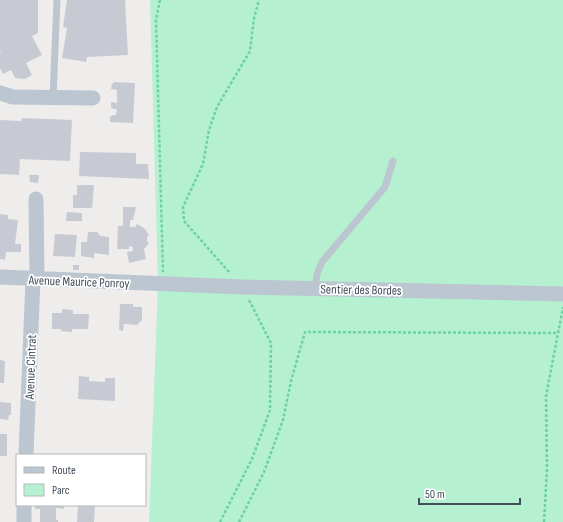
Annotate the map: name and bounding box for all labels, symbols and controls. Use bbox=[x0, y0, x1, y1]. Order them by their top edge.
street label: Avenue Maurice Ponroy bbox=[27, 272, 130, 292]
street label: Sentier des Bordes bbox=[320, 281, 402, 299]
street label: Avenue Cintrat bbox=[22, 334, 40, 401]
legend bbox=[16, 454, 146, 506]
text: Route bbox=[52, 463, 76, 478]
scale bar bbox=[419, 480, 520, 506]
text: Parc bbox=[52, 483, 70, 498]
text: 50 m bbox=[425, 487, 445, 502]

